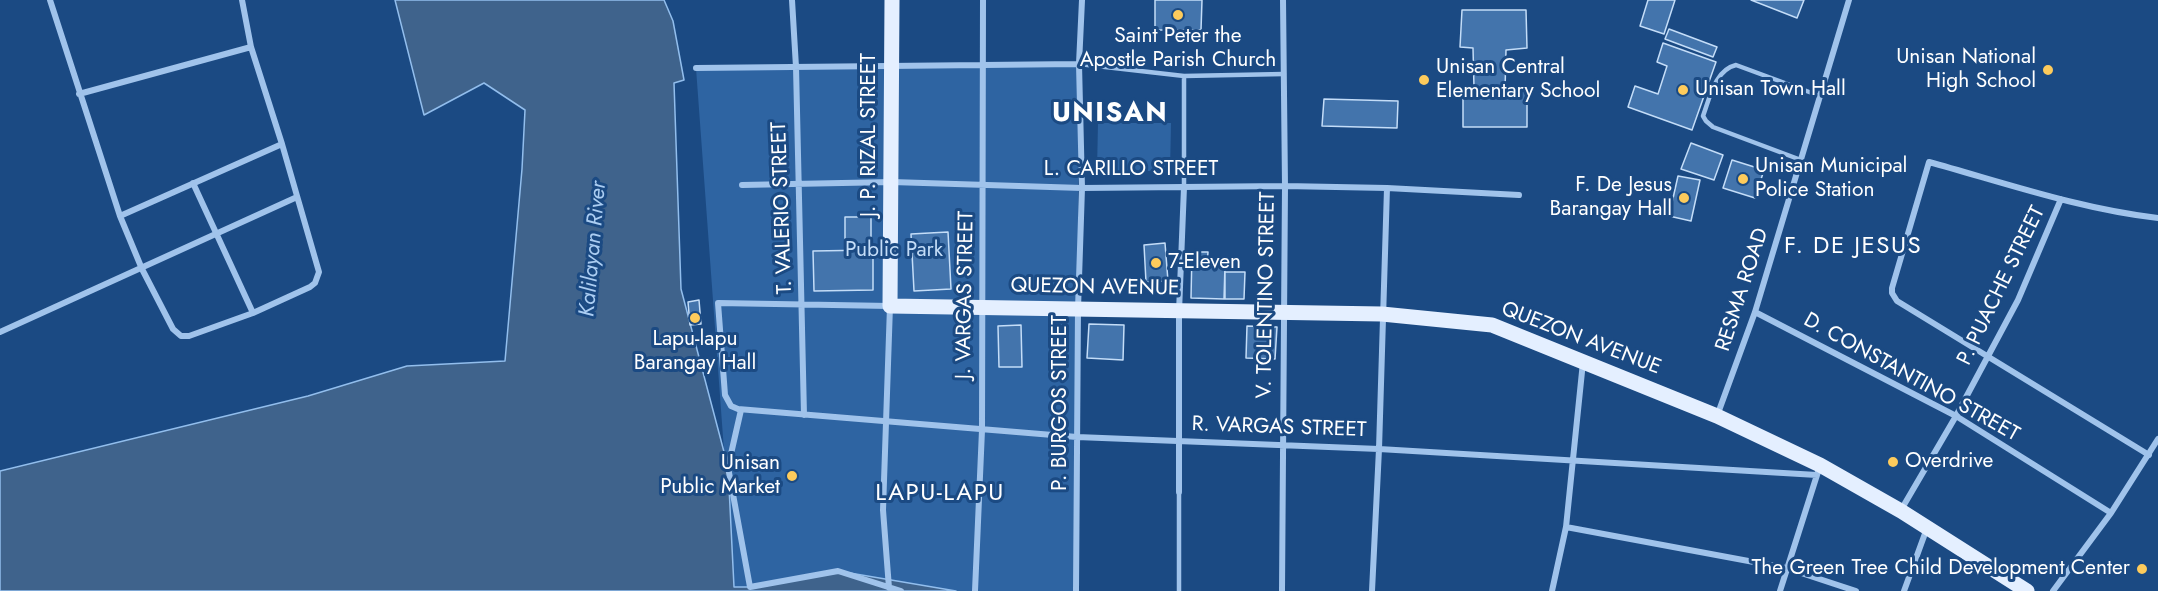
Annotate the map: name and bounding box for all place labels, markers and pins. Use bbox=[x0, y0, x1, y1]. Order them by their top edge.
marker: Saint Peter the Apostle Parish Church bbox=[1171, 8, 1185, 22]
place label: Saint Peter the Apostle Parish Church bbox=[1080, 24, 1276, 74]
place label: Unisan National High School bbox=[1896, 45, 2036, 95]
place label: Unisan Central Elementary School bbox=[1436, 55, 1600, 105]
marker: Unisan National High School bbox=[2041, 63, 2055, 77]
marker: Unisan Central Elementary School bbox=[1417, 73, 1431, 87]
place label: Unisan Town Hall bbox=[1695, 77, 1846, 103]
marker: Unisan Town Hall bbox=[1676, 83, 1690, 97]
place label: Unisan Municipal Police Station bbox=[1755, 154, 1907, 204]
marker: Unisan Municipal Police Station bbox=[1736, 172, 1750, 186]
place label: F. De Jesus Barangay Hall bbox=[1550, 173, 1672, 223]
marker: F. De Jesus Barangay Hall bbox=[1677, 191, 1691, 205]
place label: 7-Eleven bbox=[1168, 250, 1241, 276]
marker: 7-Eleven bbox=[1149, 256, 1163, 270]
marker: Lapu-lapu Barangay Hall bbox=[688, 311, 702, 325]
place label: Lapu-lapu Barangay Hall bbox=[634, 327, 756, 377]
place label: Overdrive bbox=[1905, 449, 1993, 475]
place label: Unisan Public Market bbox=[660, 451, 780, 501]
marker: Overdrive bbox=[1886, 455, 1900, 469]
marker: Unisan Public Market bbox=[785, 469, 799, 483]
place label: The Green Tree Child Development Center bbox=[1751, 556, 2130, 582]
marker: The Green Tree Child Development Center bbox=[2135, 562, 2149, 576]

